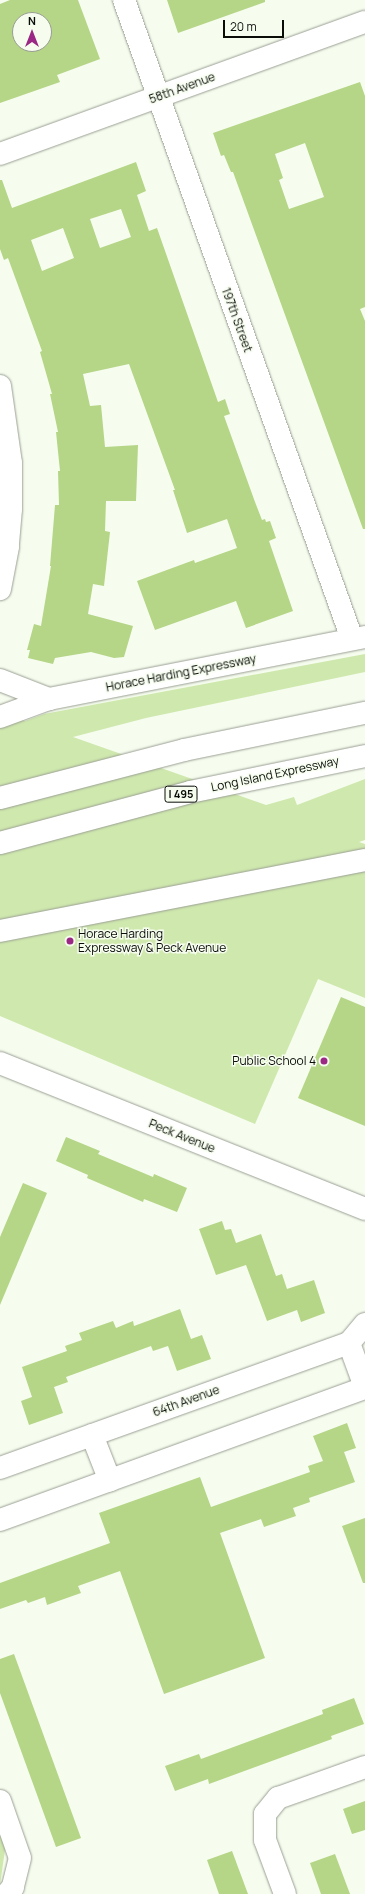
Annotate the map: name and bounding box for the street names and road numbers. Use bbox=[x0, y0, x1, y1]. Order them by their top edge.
street label: 58th Avenue bbox=[147, 69, 217, 107]
street label: 197th Street bbox=[219, 286, 255, 354]
street label: Horace Harding Expressway bbox=[105, 651, 257, 695]
street label: Long Island Expressway bbox=[210, 753, 340, 795]
road number: I 495 bbox=[164, 785, 198, 803]
street label: Peck Avenue bbox=[147, 1116, 217, 1156]
street label: 64th Avenue bbox=[151, 1382, 221, 1420]

